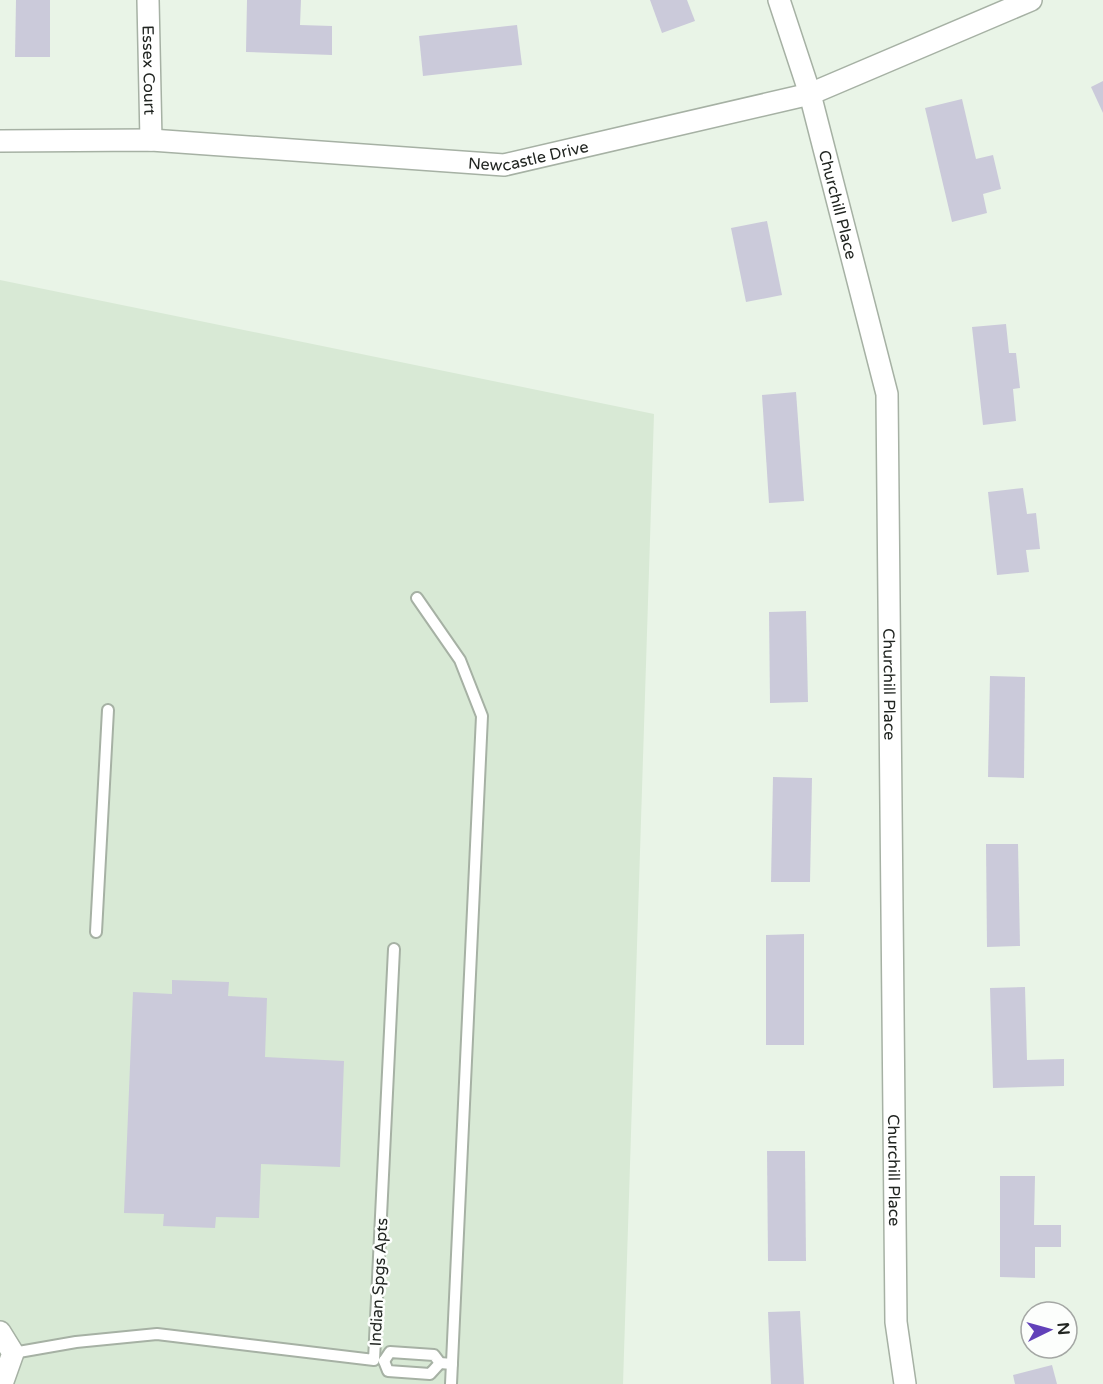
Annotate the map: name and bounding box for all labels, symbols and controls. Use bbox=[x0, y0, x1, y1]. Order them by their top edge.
street label: Essex Court bbox=[138, 25, 159, 115]
street label: Newcastle Drive bbox=[467, 137, 590, 176]
street label: Churchill Place bbox=[814, 148, 861, 261]
street label: Churchill Place bbox=[878, 628, 899, 740]
street label: Churchill Place bbox=[883, 1114, 904, 1226]
street label: Indian Spgs Apts bbox=[366, 1217, 392, 1347]
north arrow bbox=[1019, 1300, 1079, 1360]
text: N bbox=[1052, 1322, 1073, 1336]

